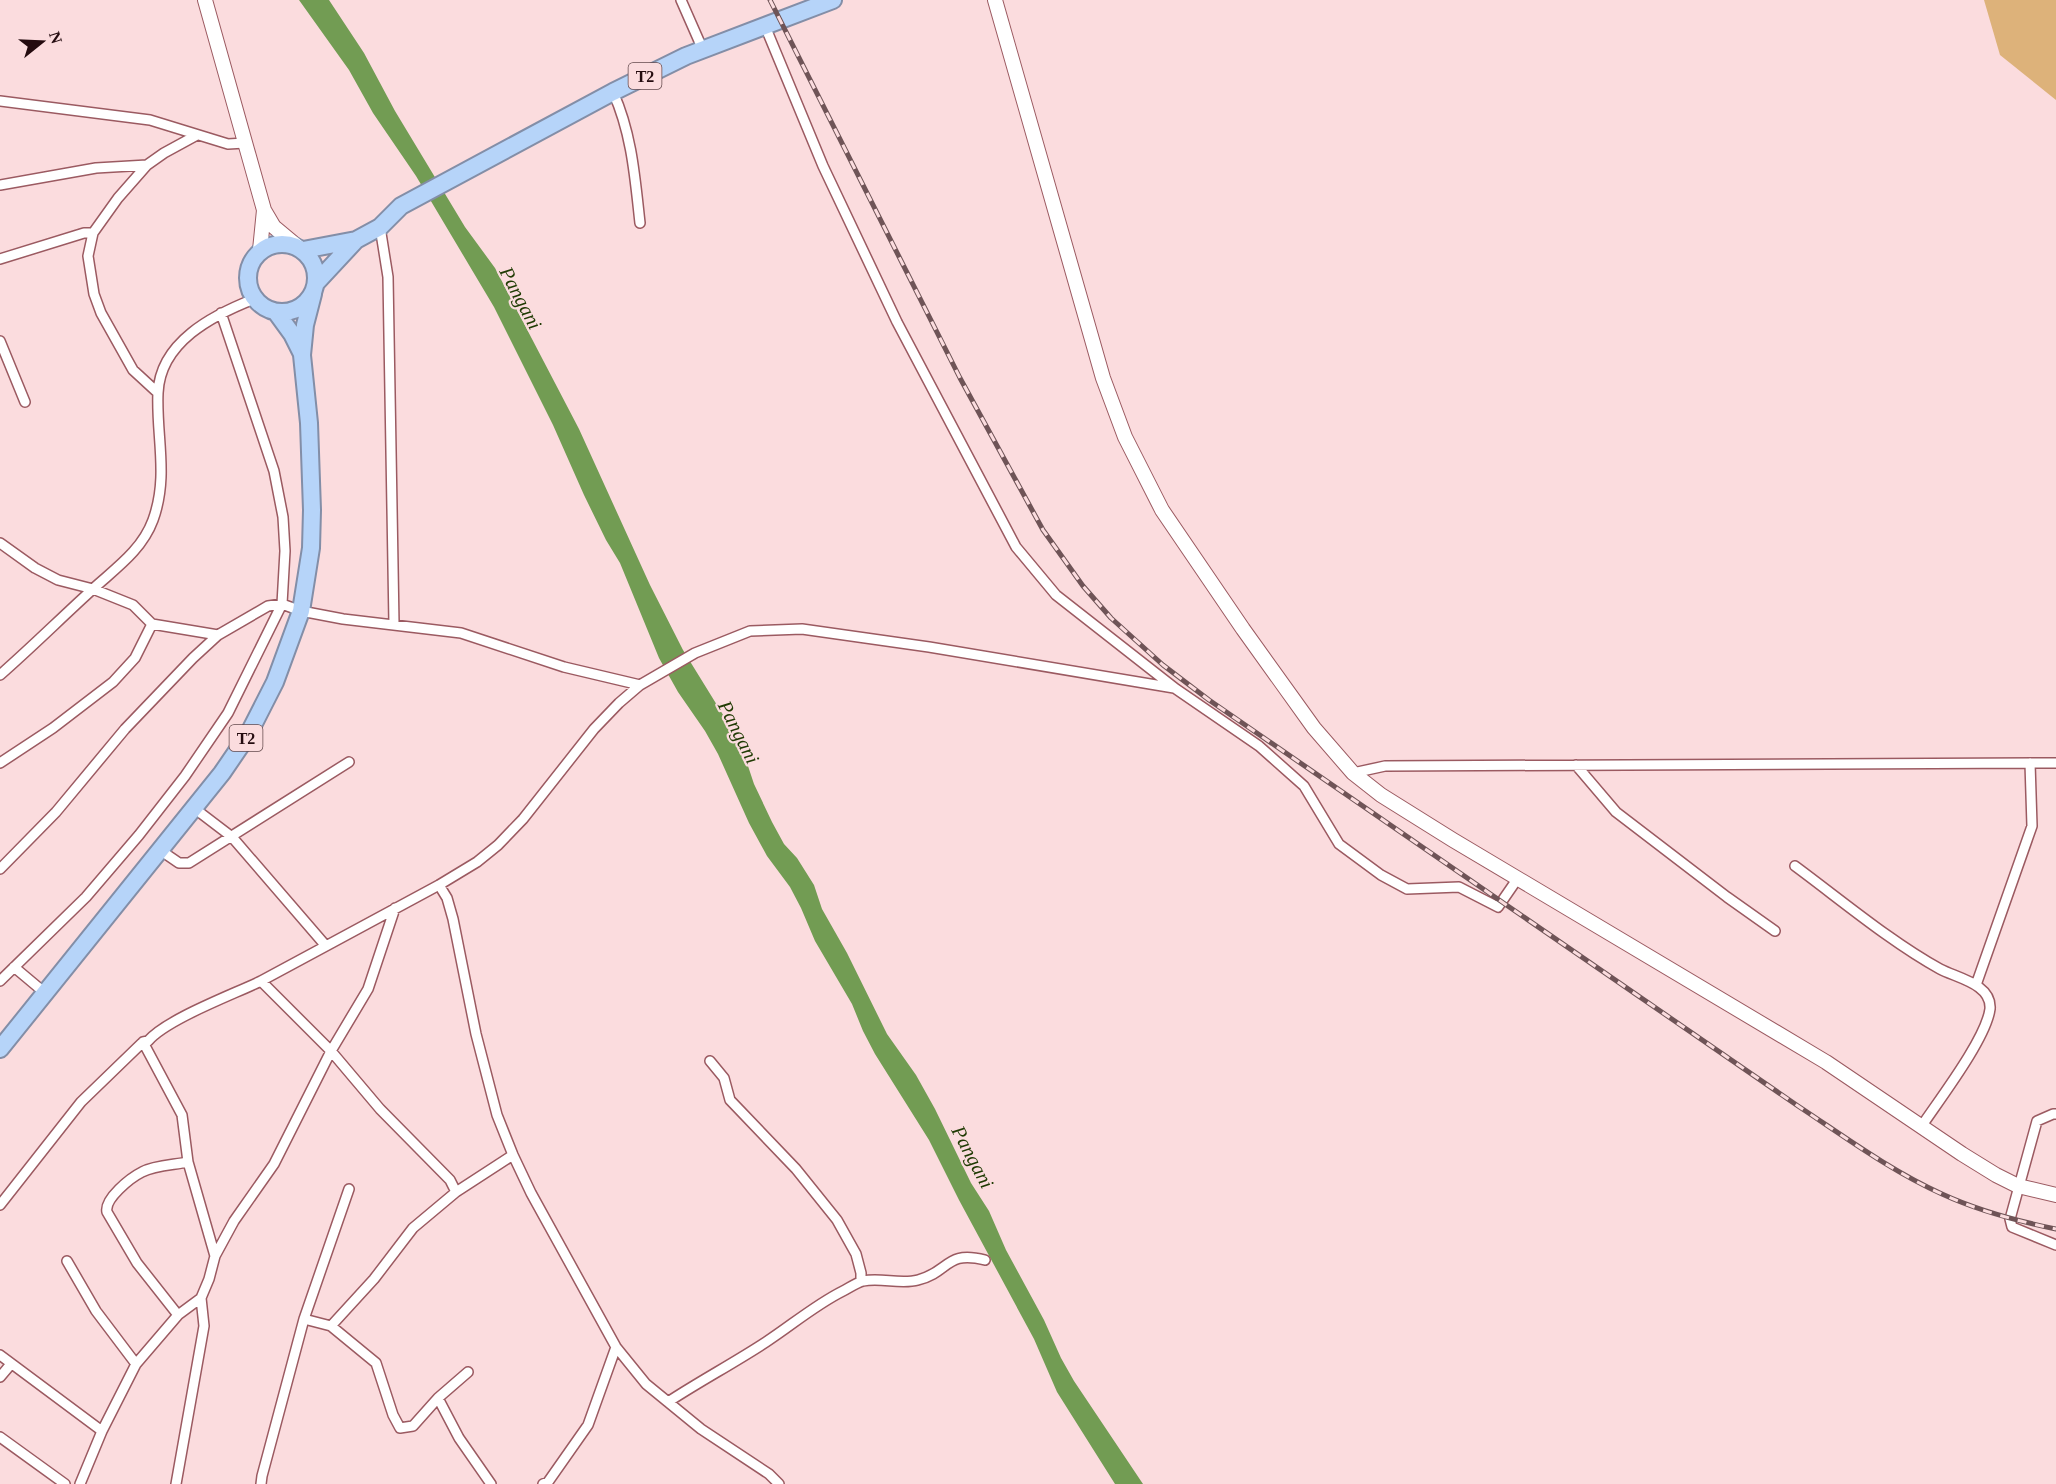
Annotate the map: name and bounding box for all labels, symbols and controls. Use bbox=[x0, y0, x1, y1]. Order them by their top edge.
north arrow bbox=[12, 12, 72, 72]
text: N bbox=[46, 29, 66, 46]
road number: T2 bbox=[628, 63, 662, 89]
water label: Pangani bbox=[494, 262, 547, 334]
water label: Pangani bbox=[712, 696, 764, 768]
road number: T2 bbox=[230, 725, 262, 751]
water label: Pangani bbox=[946, 1121, 999, 1193]

